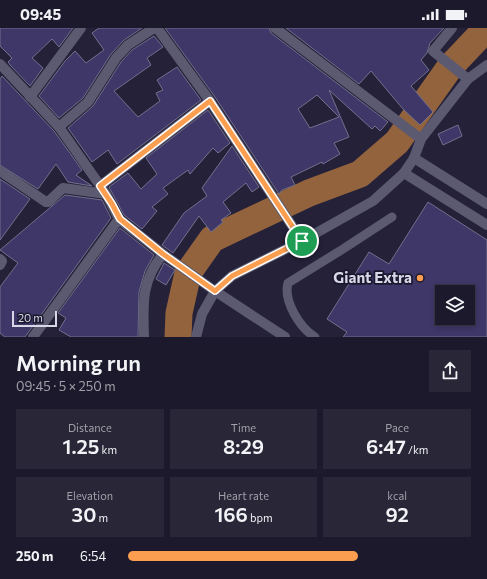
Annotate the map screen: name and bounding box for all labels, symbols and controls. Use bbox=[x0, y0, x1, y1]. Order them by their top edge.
text: 09:45 bbox=[20, 5, 61, 23]
pin bbox=[285, 224, 319, 258]
icon: arrive bbox=[291, 230, 313, 252]
place label: Giant Extra bbox=[333, 268, 412, 286]
marker: Giant Extra bbox=[415, 273, 425, 283]
map controls bbox=[435, 285, 475, 325]
button: layers bbox=[435, 285, 475, 325]
scale bar bbox=[12, 309, 57, 328]
text: 20 m bbox=[18, 311, 43, 324]
text: Morning run bbox=[16, 349, 141, 376]
button: share bbox=[429, 350, 471, 392]
text: 09:45 · 5 × 250 m bbox=[16, 378, 116, 394]
text: Distance bbox=[68, 421, 112, 434]
text: Time bbox=[231, 421, 256, 434]
text: Pace bbox=[385, 421, 409, 434]
text: 1.25 bbox=[63, 434, 99, 458]
text: 8:29 bbox=[223, 434, 264, 458]
text: 6:47 bbox=[366, 434, 406, 458]
text: km bbox=[99, 443, 117, 456]
text: /km bbox=[406, 443, 428, 456]
text: Elevation bbox=[67, 489, 113, 502]
text: Heart rate bbox=[218, 489, 269, 502]
text: kcal bbox=[387, 489, 407, 502]
text: 30 bbox=[72, 502, 96, 526]
text: 166 bbox=[214, 502, 248, 526]
text: 92 bbox=[385, 502, 409, 526]
text: m bbox=[96, 511, 108, 524]
text: bpm bbox=[248, 511, 273, 524]
text: 250 m bbox=[16, 548, 53, 564]
text: 6:54 bbox=[80, 548, 106, 564]

